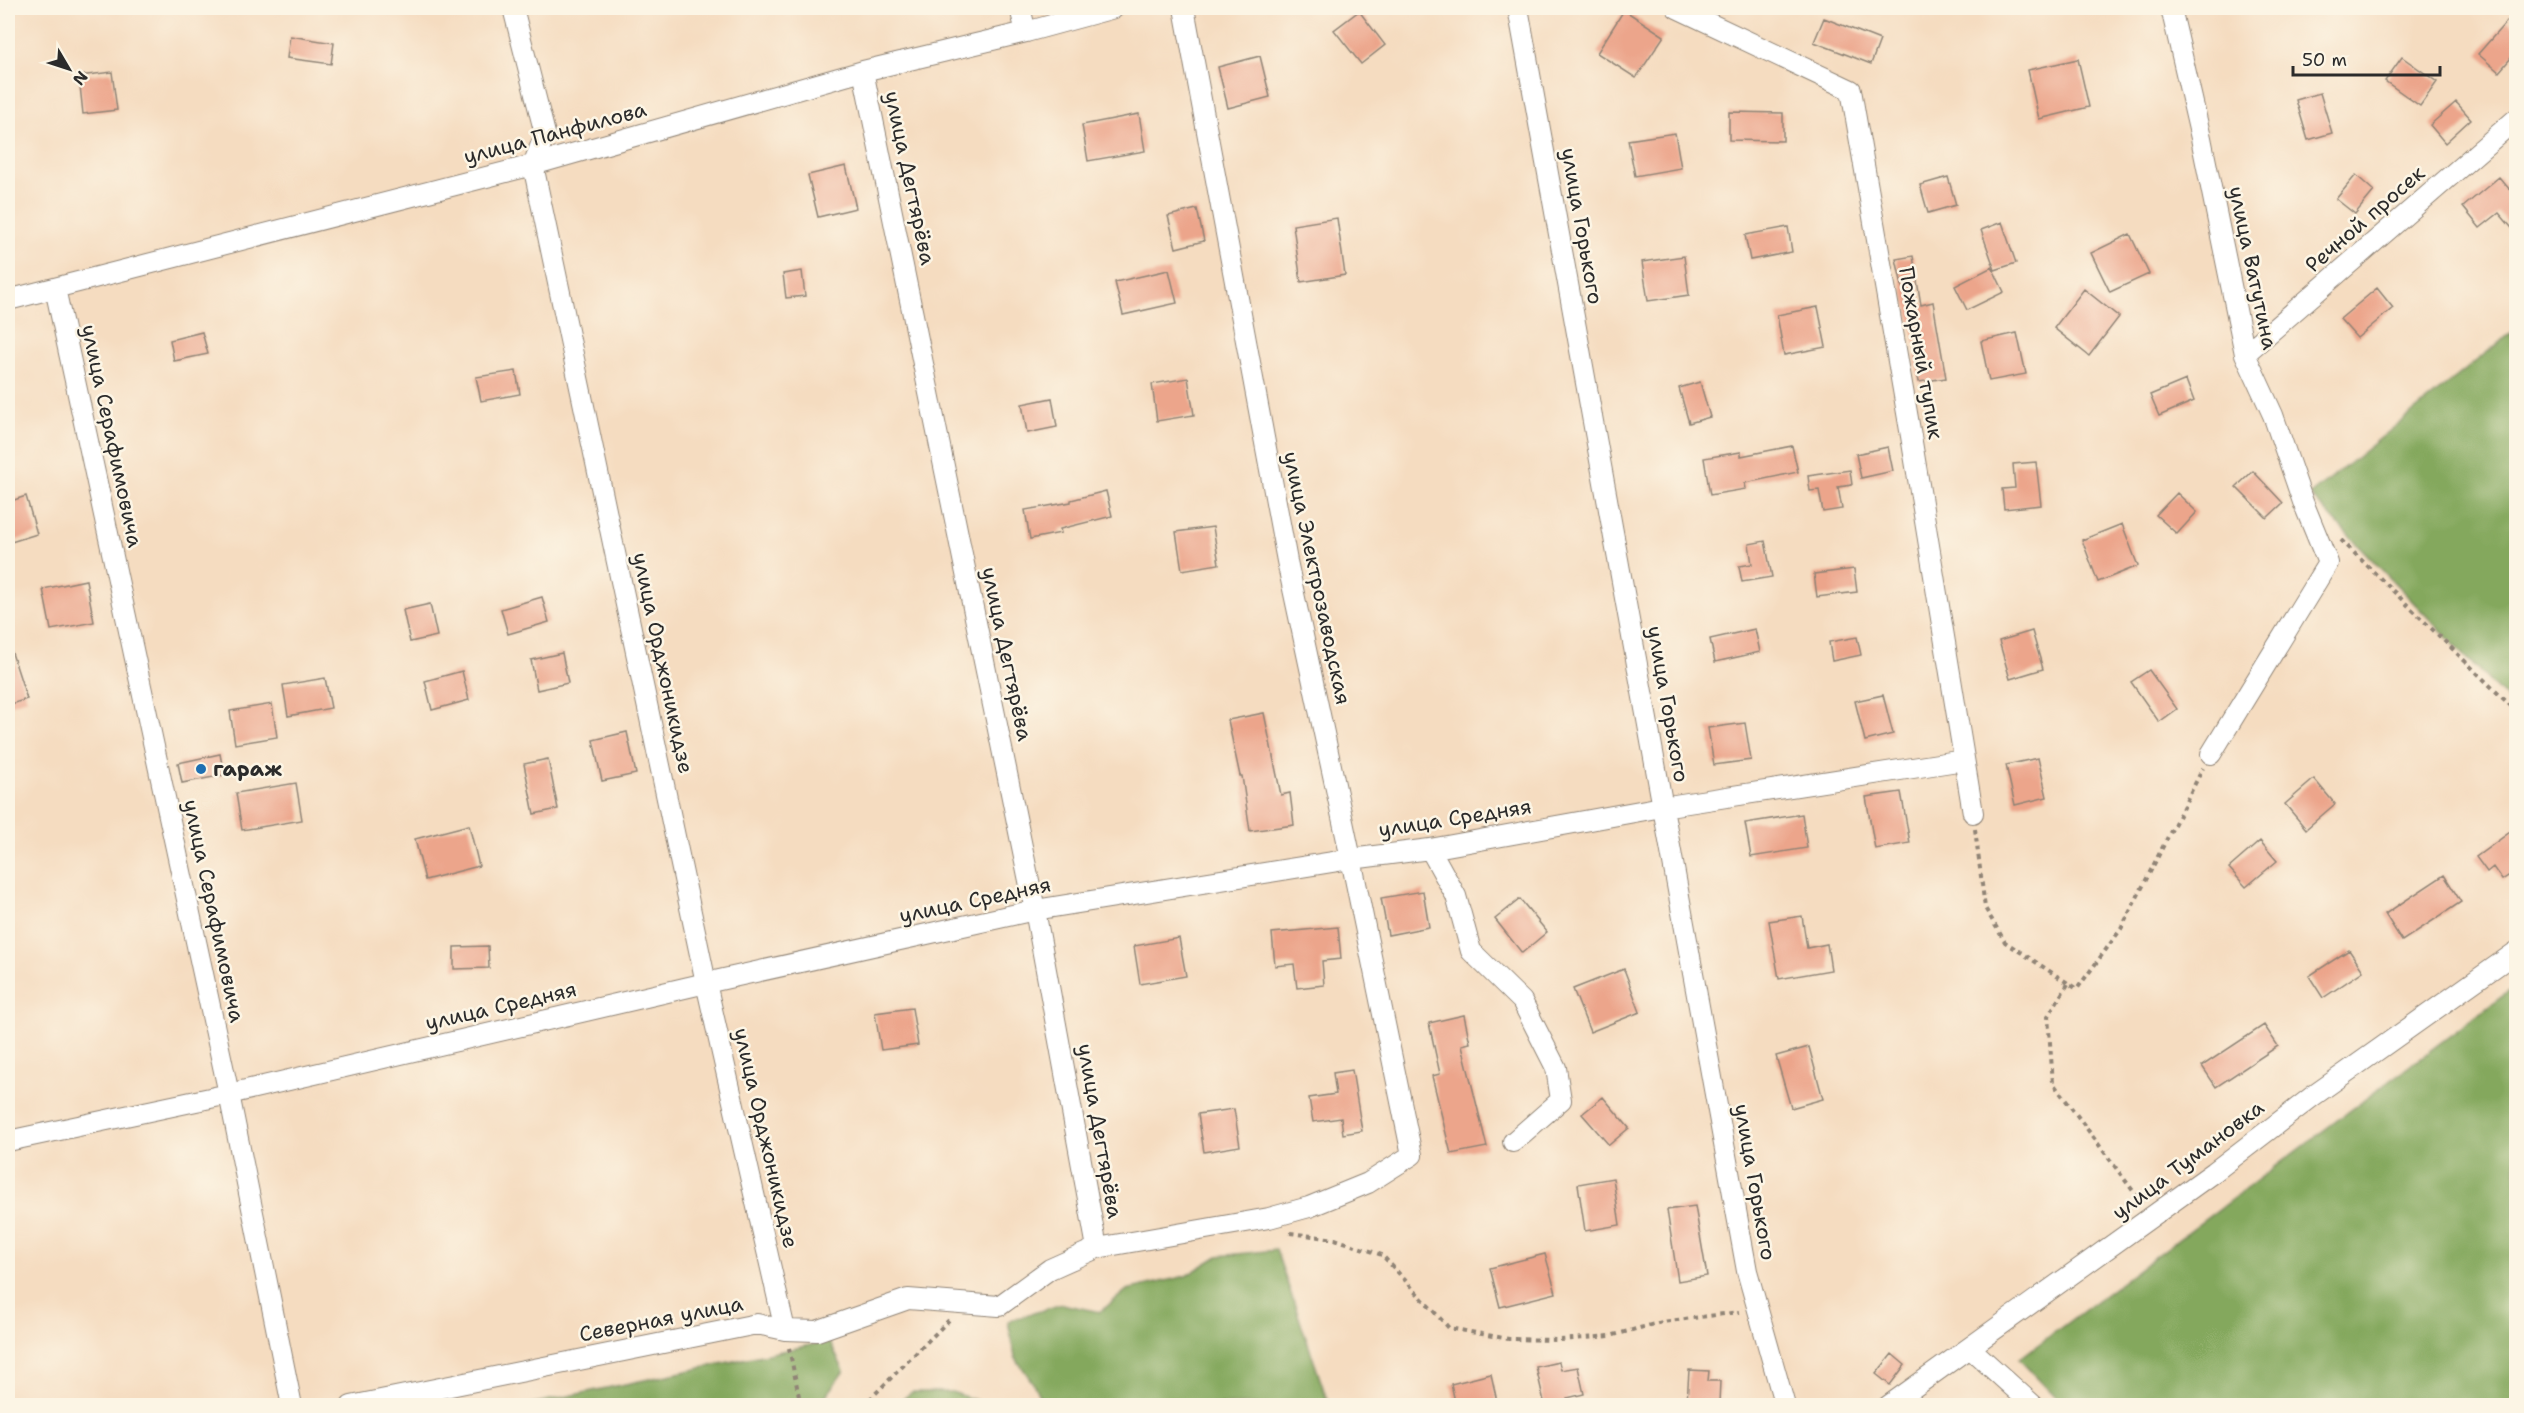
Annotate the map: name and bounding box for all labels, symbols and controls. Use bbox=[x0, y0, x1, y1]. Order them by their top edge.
north arrow bbox=[39, 39, 99, 99]
scale bar bbox=[2293, 39, 2440, 77]
text: 50 m bbox=[2302, 48, 2347, 72]
text: N bbox=[68, 67, 92, 90]
street label: улица Дегтярёва bbox=[878, 88, 942, 268]
street label: улица Панфилова bbox=[460, 95, 650, 171]
street label: улица Горького bbox=[1554, 146, 1610, 306]
street label: Речной просек bbox=[2299, 159, 2431, 279]
street label: улица Ватутина bbox=[2222, 184, 2284, 352]
street label: Пожарный тупик bbox=[1892, 265, 1950, 441]
street label: улица Серафимовича bbox=[75, 322, 149, 550]
street label: улица Электрозаводская bbox=[1276, 449, 1358, 707]
street label: улица Орджоникидзе bbox=[626, 550, 700, 776]
street label: улица Дегтярёва bbox=[975, 564, 1039, 744]
street label: улица Горького bbox=[1640, 624, 1696, 784]
place label: гараж bbox=[213, 755, 282, 783]
marker: гараж bbox=[194, 762, 208, 776]
street label: улица Средняя bbox=[1377, 792, 1533, 844]
street label: улица Серафимовича bbox=[177, 797, 251, 1025]
street label: улица Средняя bbox=[897, 870, 1053, 930]
street label: улица Средняя bbox=[423, 975, 579, 1037]
street label: улица Орджоникидзе bbox=[727, 1025, 805, 1251]
street label: улица Дегтярёва bbox=[1071, 1041, 1129, 1221]
street label: улица Тумановка bbox=[2106, 1094, 2270, 1226]
street label: улица Горького bbox=[1727, 1102, 1783, 1262]
street label: Северная улица bbox=[577, 1289, 745, 1349]

